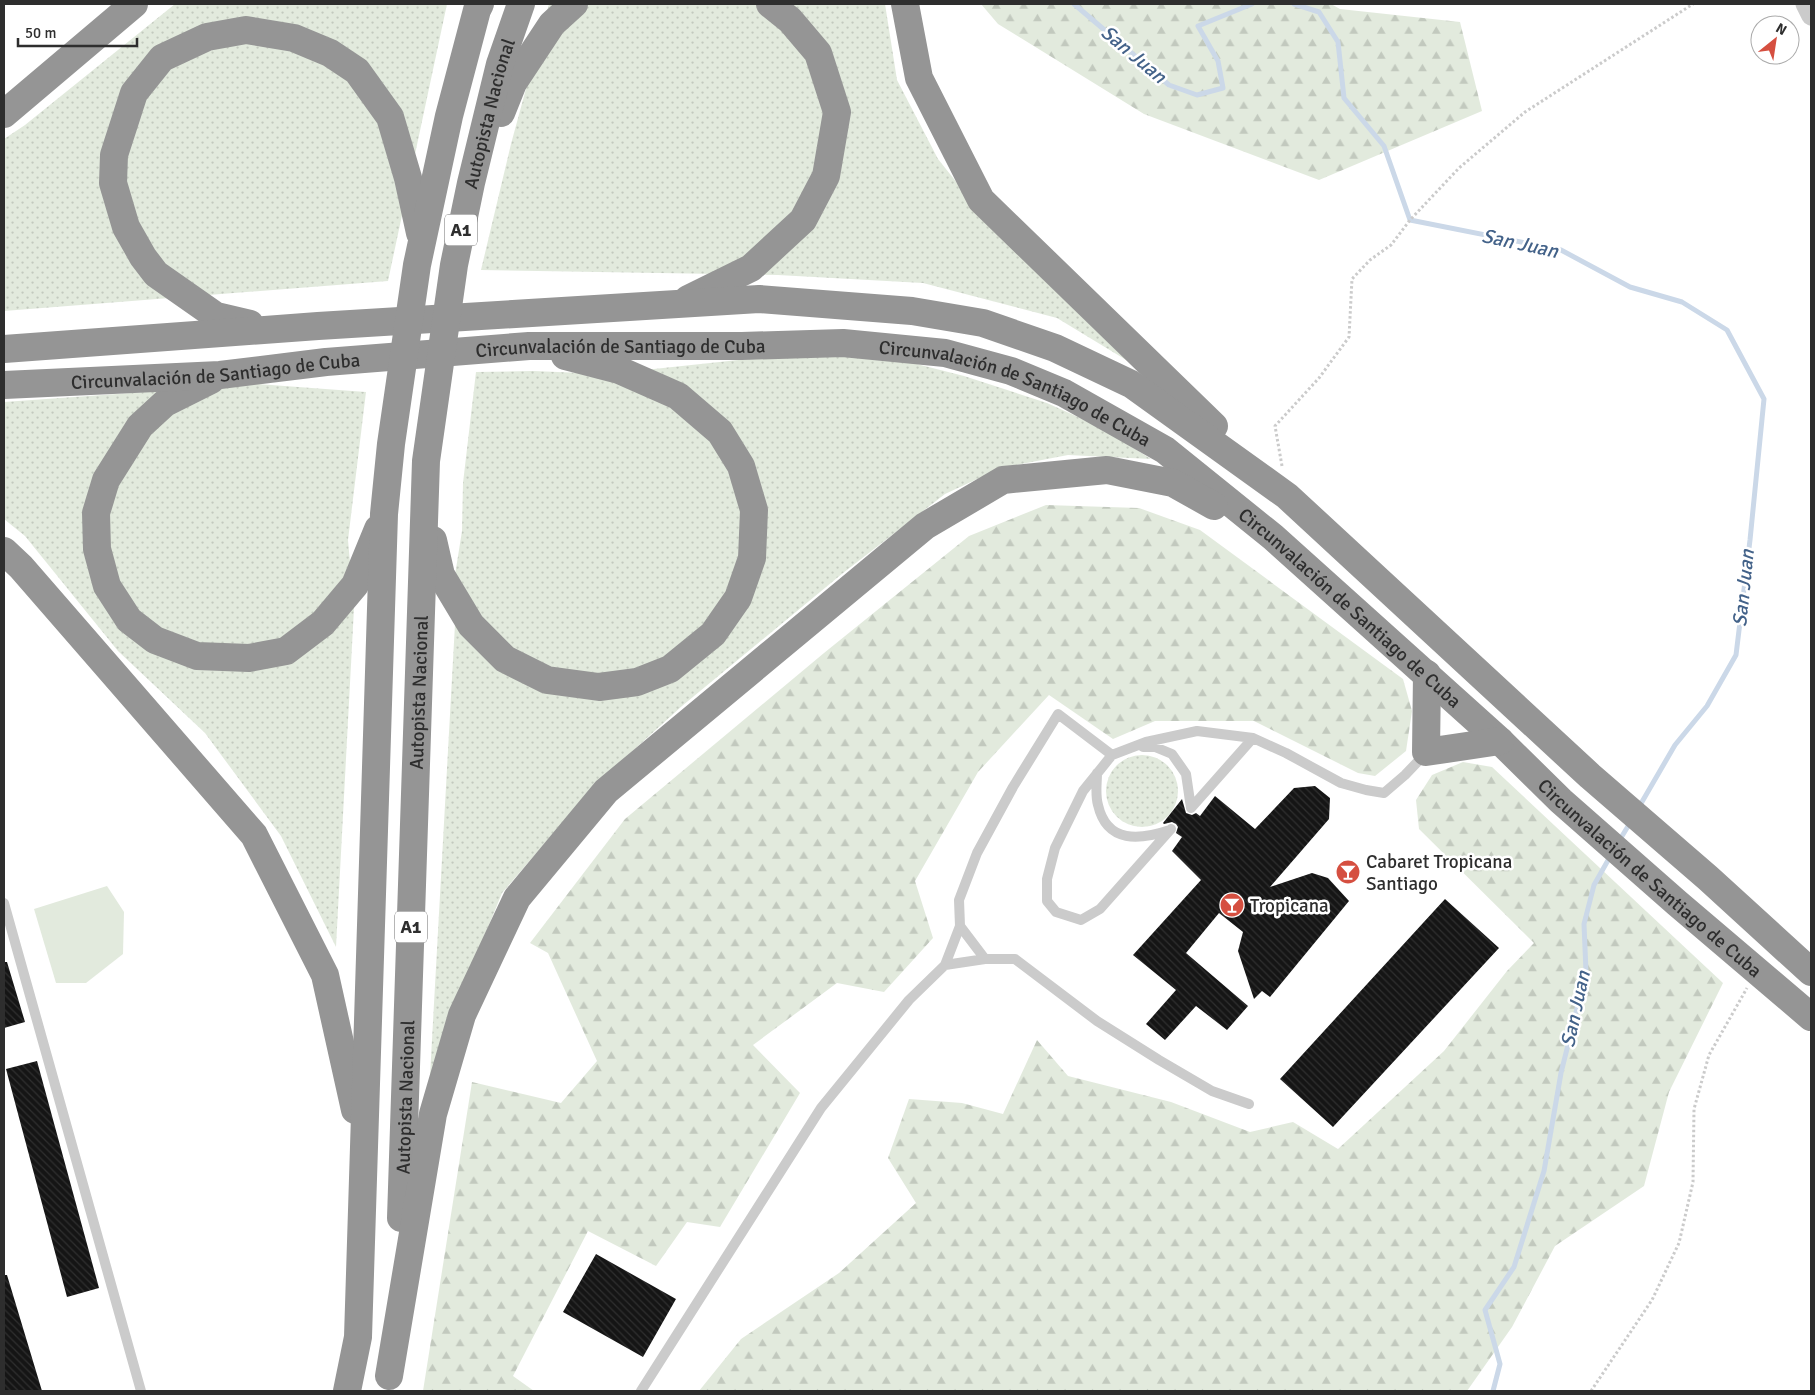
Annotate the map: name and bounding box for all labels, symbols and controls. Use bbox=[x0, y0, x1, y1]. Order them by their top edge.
scale bar bbox=[18, 15, 136, 47]
north arrow bbox=[1750, 15, 1800, 65]
text: N bbox=[1773, 19, 1790, 39]
water label: San Juan bbox=[1096, 20, 1172, 90]
text: 50 m bbox=[25, 24, 56, 42]
street label: Autopista Nacional bbox=[459, 35, 521, 191]
road number: A1 bbox=[445, 214, 477, 246]
water label: San Juan bbox=[1479, 223, 1561, 264]
street label: Circunvalación de Santiago de Cuba bbox=[475, 334, 766, 363]
street label: Circunvalación de Santiago de Cuba bbox=[878, 336, 1155, 453]
street label: Circunvalación de Santiago de Cuba bbox=[70, 348, 361, 395]
street label: Circunvalación de Santiago de Cuba bbox=[1233, 503, 1466, 713]
water label: San Juan bbox=[1727, 547, 1760, 628]
street label: Autopista Nacional bbox=[405, 615, 434, 770]
street label: Circunvalación de Santiago de Cuba bbox=[1532, 774, 1767, 983]
place label: Cabaret Tropicana Santiago bbox=[1366, 850, 1512, 896]
bar icon: Cabaret Tropicana Santiago bbox=[1335, 859, 1361, 885]
bar icon: Tropicana bbox=[1219, 892, 1245, 918]
place label: Tropicana bbox=[1250, 894, 1329, 918]
road number: A1 bbox=[395, 912, 427, 942]
water label: San Juan bbox=[1555, 968, 1596, 1050]
street label: Autopista Nacional bbox=[391, 1019, 421, 1175]

